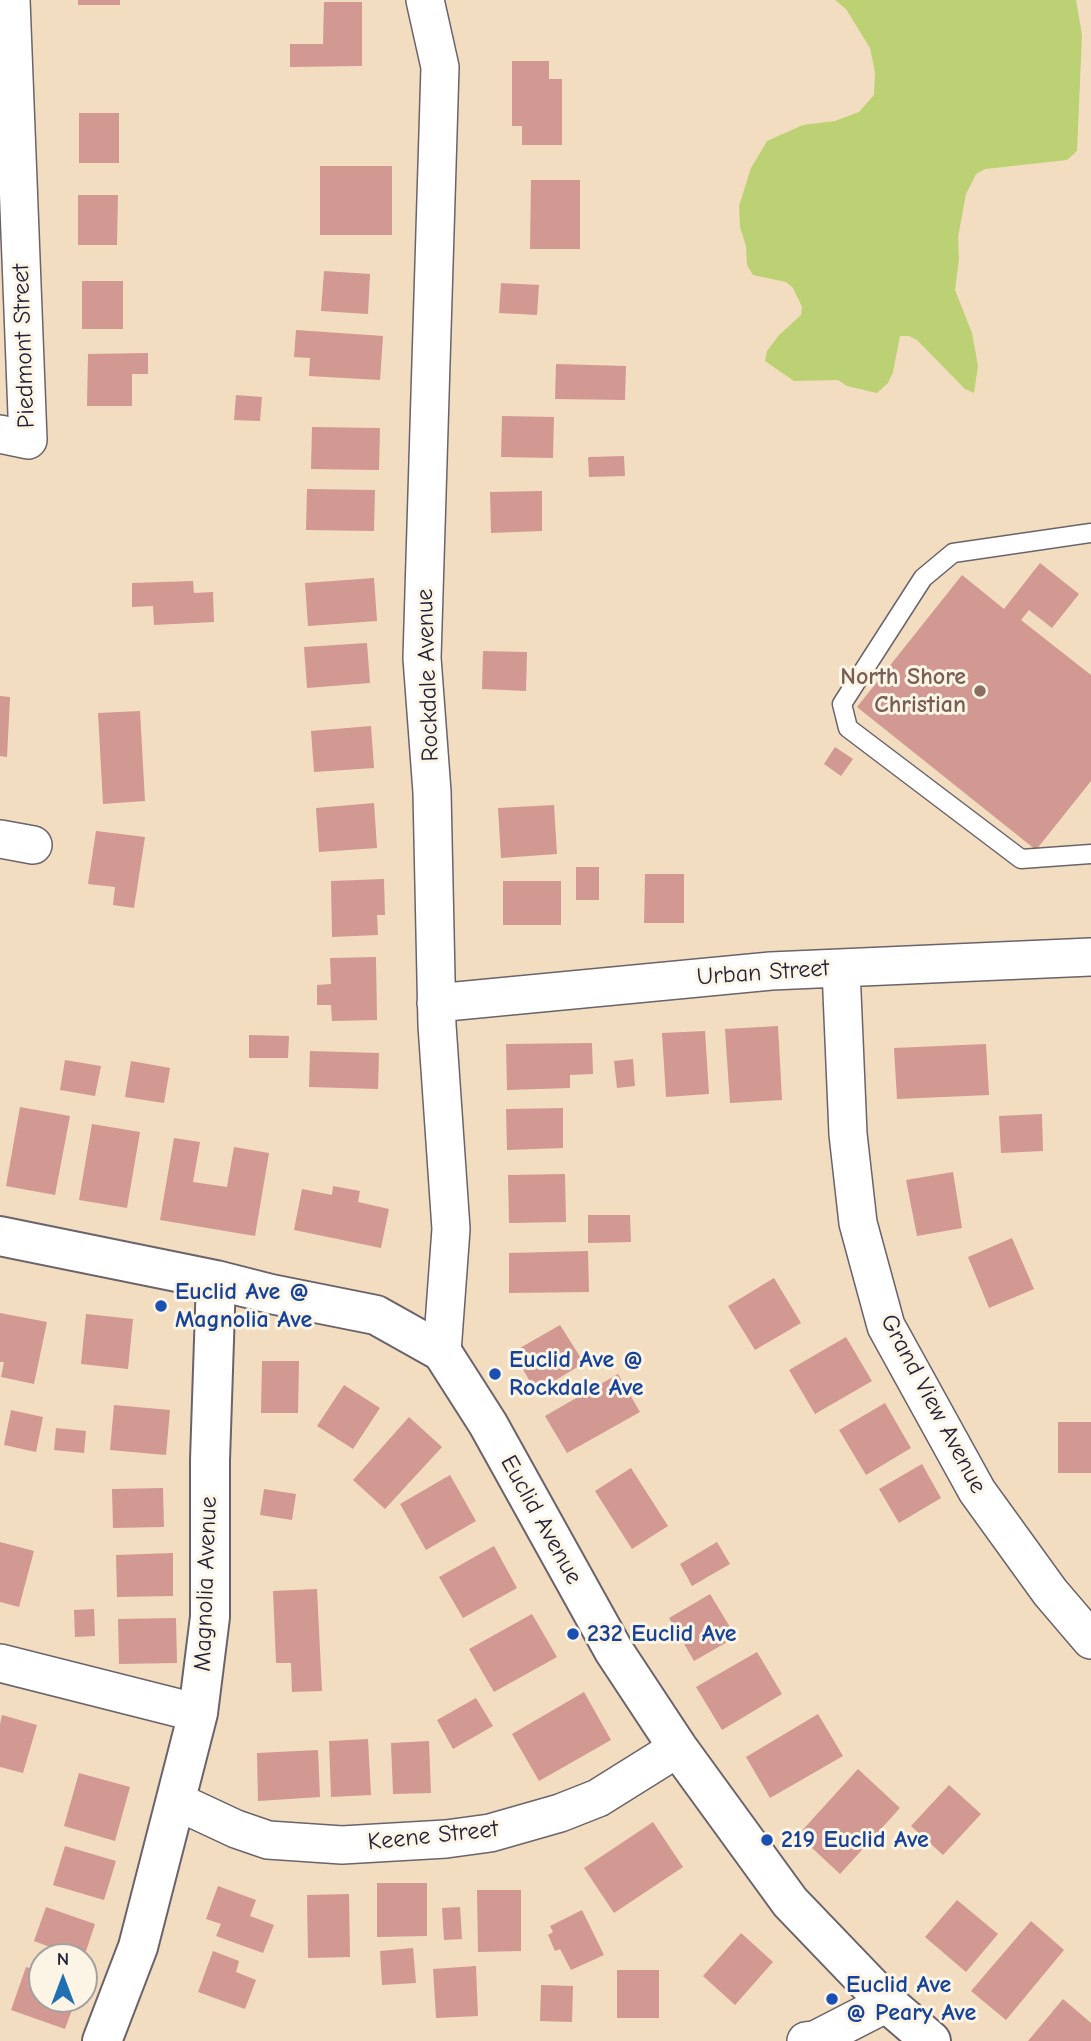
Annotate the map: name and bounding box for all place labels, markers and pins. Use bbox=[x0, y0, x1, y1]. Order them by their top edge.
place label: North Shore Christian bbox=[840, 663, 966, 719]
marker: North Shore Christian bbox=[972, 683, 988, 699]
place label: Euclid Ave @ Magnolia Ave bbox=[175, 1278, 312, 1334]
marker: Euclid Ave @ Magnolia Ave bbox=[153, 1298, 169, 1314]
place label: Euclid Ave @ Rockdale Ave bbox=[509, 1346, 644, 1402]
marker: Euclid Ave @ Rockdale Ave bbox=[487, 1366, 503, 1382]
place label: 232 Euclid Ave bbox=[587, 1620, 737, 1648]
marker: 232 Euclid Ave bbox=[565, 1626, 581, 1642]
place label: 219 Euclid Ave bbox=[781, 1826, 929, 1854]
marker: 219 Euclid Ave bbox=[759, 1832, 775, 1848]
place label: Euclid Ave @ Peary Ave bbox=[846, 1971, 976, 2027]
marker: Euclid Ave @ Peary Ave bbox=[824, 1991, 840, 2007]

